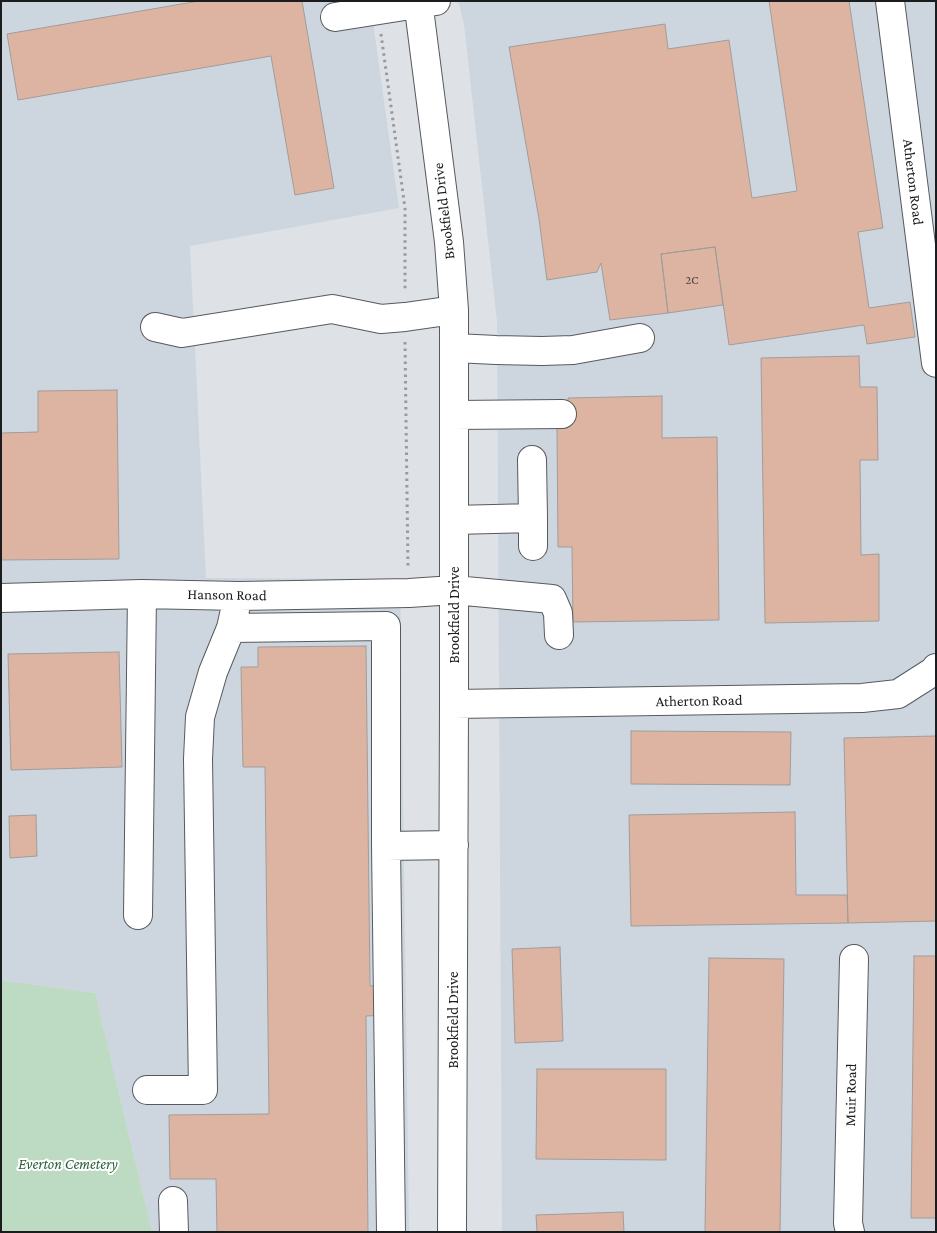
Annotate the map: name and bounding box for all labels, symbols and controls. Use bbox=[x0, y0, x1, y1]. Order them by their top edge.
street label: Atherton Road bbox=[899, 138, 927, 226]
street label: Brookfield Drive bbox=[429, 162, 459, 260]
house number: 2C bbox=[686, 273, 698, 287]
street label: Brookfield Drive bbox=[445, 566, 463, 664]
street label: Hanson Road bbox=[187, 585, 267, 605]
street label: Atherton Road bbox=[655, 691, 743, 711]
street label: Brookfield Drive bbox=[444, 971, 462, 1069]
street label: Muir Road bbox=[841, 1063, 861, 1127]
park label: Everton Cemetery bbox=[18, 1155, 118, 1173]

